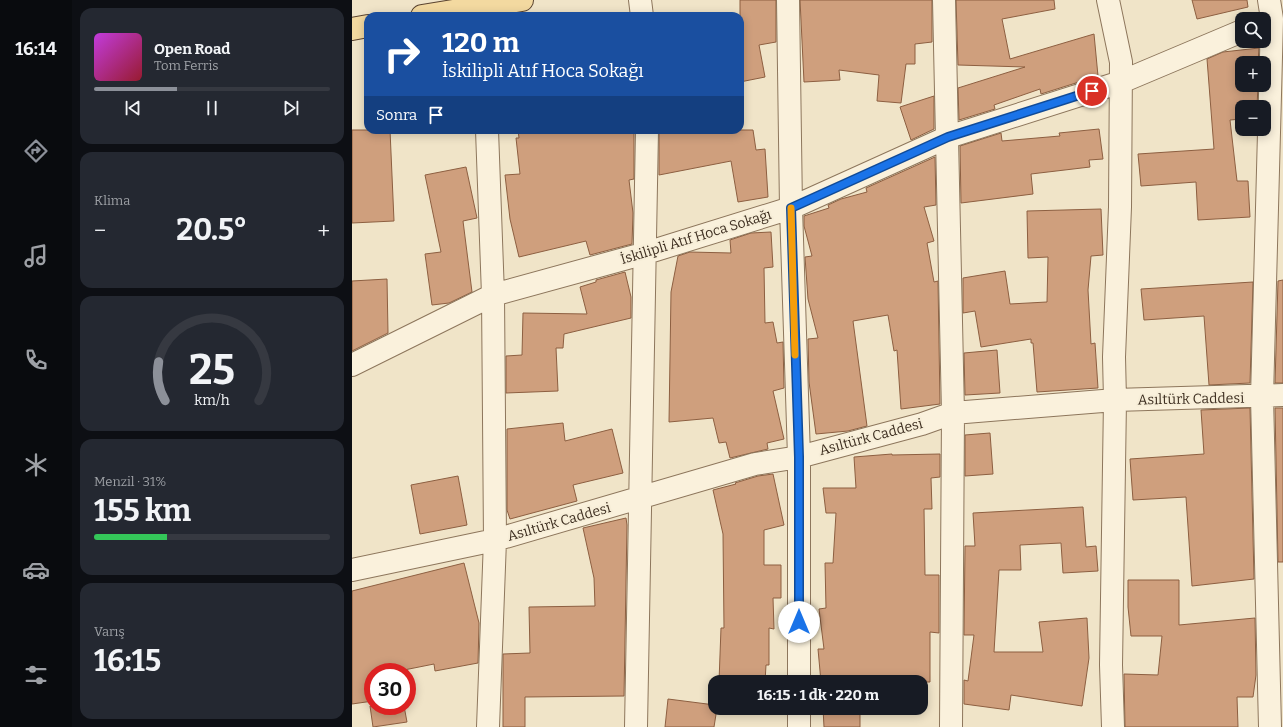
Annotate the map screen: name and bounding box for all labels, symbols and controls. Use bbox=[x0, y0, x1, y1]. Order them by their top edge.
map controls bbox=[1235, 12, 1271, 136]
button: search bbox=[1235, 12, 1271, 48]
text: 120 m bbox=[442, 26, 519, 59]
icon: right bbox=[376, 28, 428, 80]
text: 16:14 bbox=[15, 38, 57, 60]
text: Open Road bbox=[154, 40, 230, 58]
button: + bbox=[1235, 56, 1271, 92]
text: Tom Ferris bbox=[154, 58, 218, 73]
text: İskilipli Atıf Hoca Sokağı bbox=[442, 60, 644, 82]
pin bbox=[1075, 74, 1109, 108]
icon: arrive bbox=[1081, 80, 1103, 102]
icon: previous bbox=[122, 97, 144, 119]
icon: pause bbox=[201, 97, 223, 119]
icon: next bbox=[280, 97, 302, 119]
button: − bbox=[1235, 100, 1271, 136]
icon: arrive bbox=[425, 104, 447, 126]
text: Sonra bbox=[376, 106, 417, 124]
icon: directions bbox=[22, 137, 50, 165]
text: Klima bbox=[94, 193, 130, 208]
street label: İskilipli Atıf Hoca Sokağı bbox=[619, 206, 773, 268]
text: 20.5° bbox=[176, 212, 247, 248]
text: − bbox=[94, 217, 106, 244]
text: + bbox=[317, 217, 330, 244]
icon: music bbox=[22, 242, 50, 270]
text: 25 bbox=[189, 345, 235, 395]
icon: phone bbox=[22, 346, 50, 374]
street label: Asıltürk Caddesi bbox=[1138, 390, 1244, 408]
text: km/h bbox=[194, 392, 230, 409]
street label: Asıltürk Caddesi bbox=[817, 415, 925, 459]
icon: climate bbox=[22, 451, 50, 479]
text: Menzil · 31% bbox=[94, 474, 166, 489]
text: 155 km bbox=[94, 493, 191, 529]
street label: Asıltürk Caddesi bbox=[505, 499, 613, 545]
icon: car bbox=[22, 556, 50, 584]
position arrow bbox=[778, 601, 820, 643]
text: Varış bbox=[94, 624, 125, 639]
text: 16:15 bbox=[94, 643, 161, 679]
icon: filters bbox=[22, 661, 50, 689]
speed limit sign: 30 bbox=[364, 663, 416, 715]
text: 16:15 · 1 dk · 220 m bbox=[757, 686, 879, 704]

